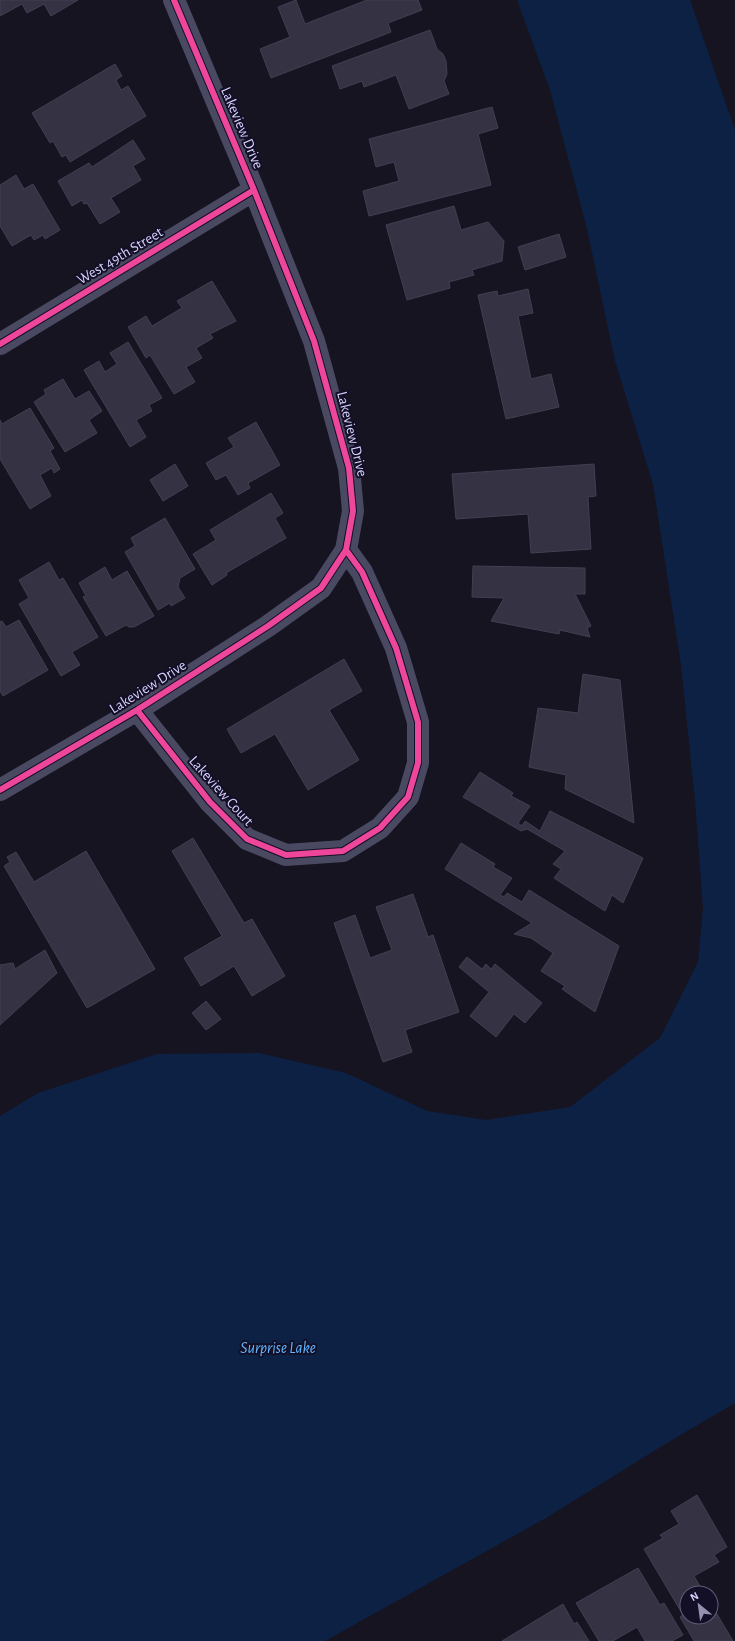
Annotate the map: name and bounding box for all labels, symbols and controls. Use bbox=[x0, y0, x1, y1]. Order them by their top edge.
street label: Lakeview Drive bbox=[218, 85, 266, 171]
street label: West 49th Street bbox=[75, 224, 166, 287]
street label: Lakeview Drive bbox=[334, 390, 370, 478]
street label: Lakeview Drive bbox=[107, 657, 189, 717]
street label: Lakeview Court bbox=[186, 753, 256, 829]
water label: Surprise Lake bbox=[240, 1340, 316, 1357]
north arrow bbox=[679, 1585, 719, 1625]
text: N bbox=[688, 1590, 700, 1603]

